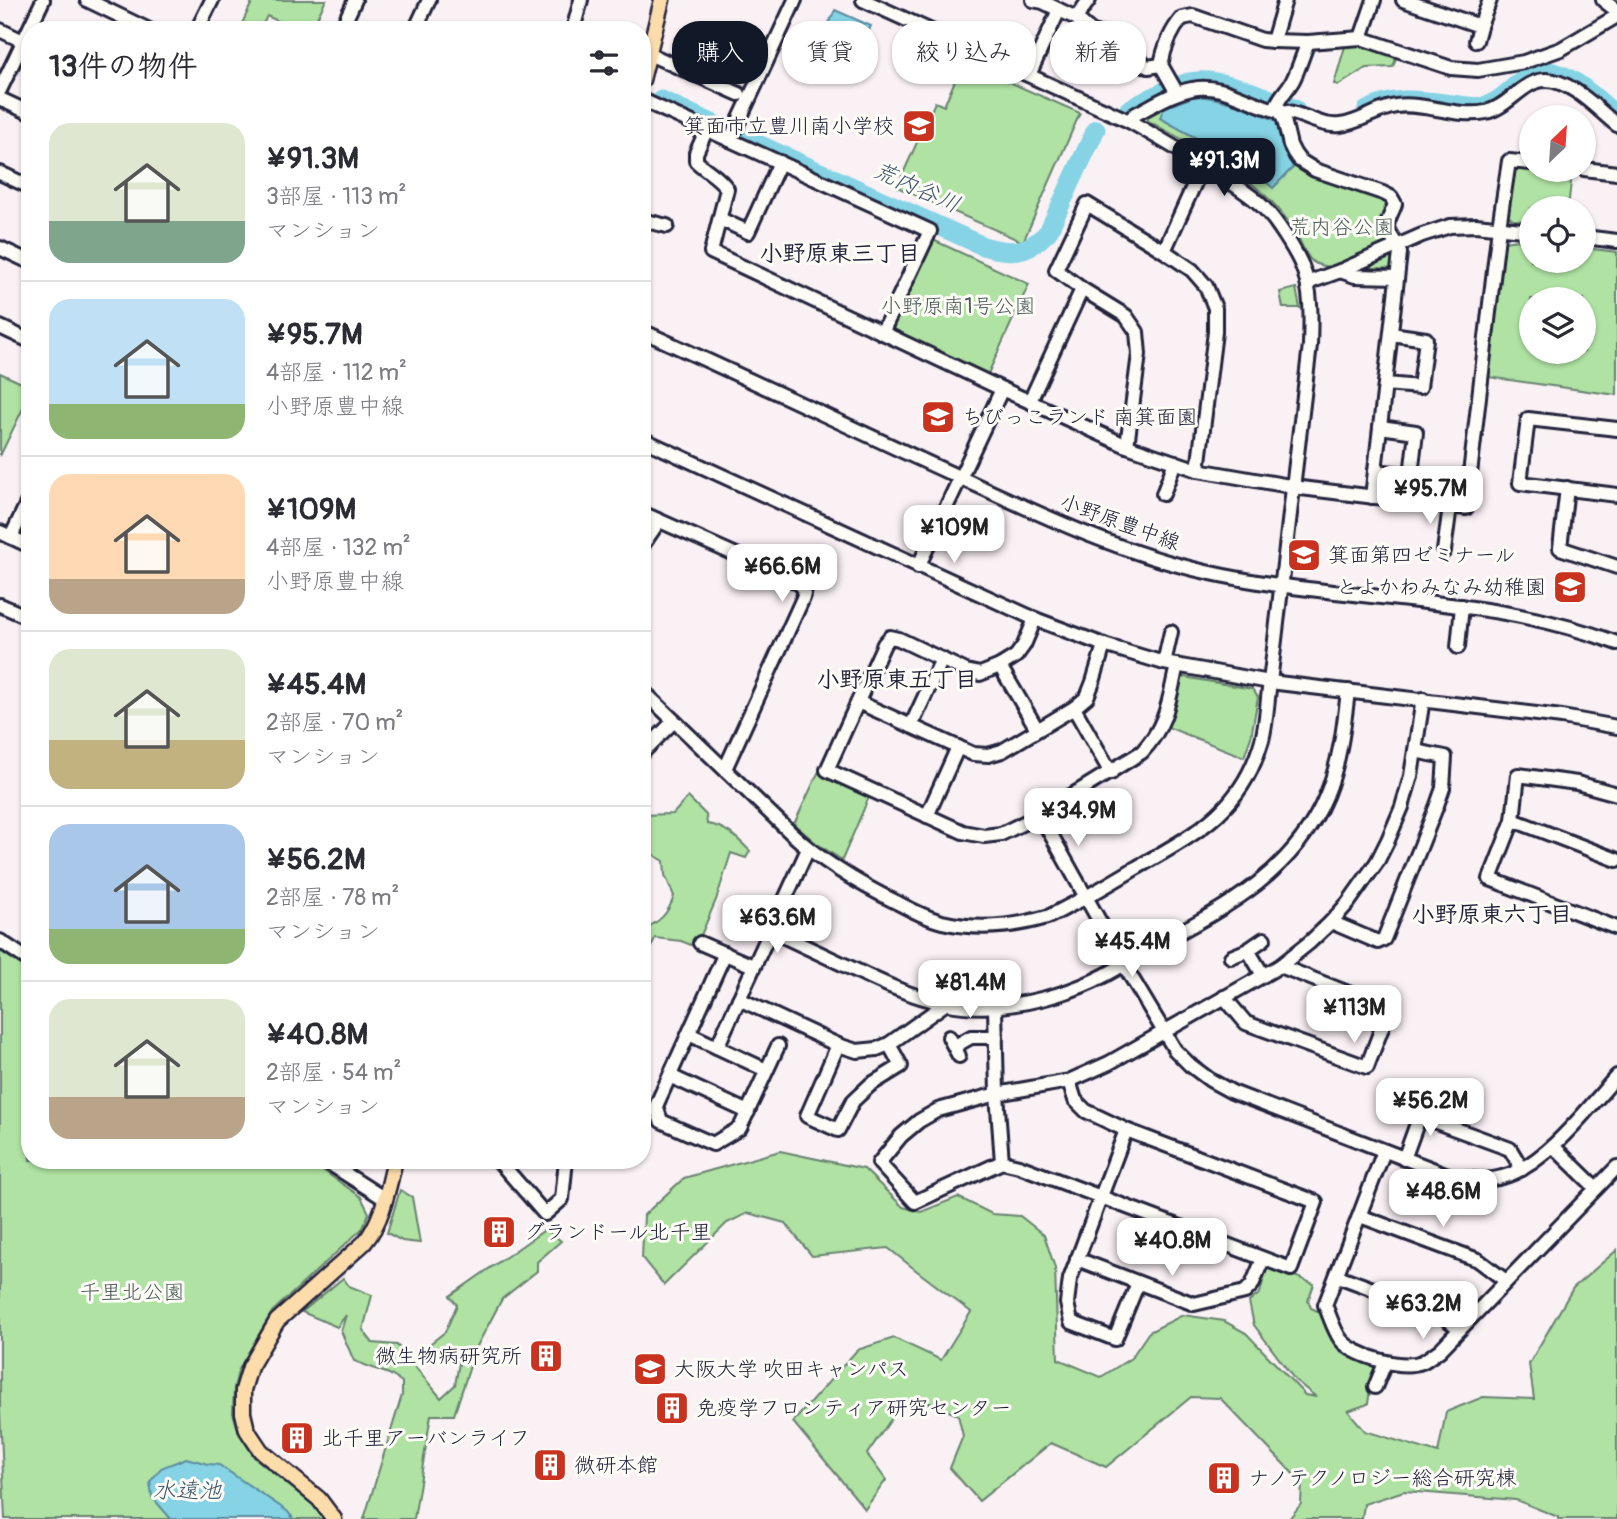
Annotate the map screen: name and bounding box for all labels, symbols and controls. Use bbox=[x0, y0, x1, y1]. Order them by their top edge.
chip: 購入 bbox=[672, 21, 768, 84]
chip: 賃貸 bbox=[782, 21, 878, 84]
chip: 絞り込み bbox=[892, 21, 1036, 84]
chip: 新着 bbox=[1050, 21, 1146, 84]
icon: filters bbox=[585, 44, 623, 82]
text: 13件の物件 bbox=[49, 48, 197, 85]
north arrow bbox=[1519, 105, 1596, 182]
map controls bbox=[1519, 105, 1596, 364]
school or university icon: 箕面市立豊川南小学校 bbox=[900, 107, 938, 145]
place label: 箕面市立豊川南小学校 bbox=[684, 113, 894, 140]
pin: ¥91.3M bbox=[1167, 138, 1281, 198]
text: ¥91.3M bbox=[266, 140, 359, 177]
text: ¥91.3M bbox=[1188, 146, 1260, 175]
icon: home bbox=[105, 151, 189, 235]
water label: 荒内谷川 bbox=[869, 156, 965, 219]
text: 3部屋 · 113 m² bbox=[266, 182, 406, 211]
button: locate bbox=[1519, 196, 1596, 273]
park label: 荒内谷公園 bbox=[1290, 214, 1395, 241]
text: マンション bbox=[266, 216, 380, 245]
district label: 小野原東三丁目 bbox=[760, 239, 921, 268]
button: layers bbox=[1519, 287, 1596, 364]
park label: 小野原南1号公園 bbox=[880, 293, 1036, 320]
text: ¥95.7M bbox=[266, 316, 363, 353]
icon: home bbox=[105, 327, 189, 411]
text: 4部屋 · 112 m² bbox=[266, 358, 407, 387]
text: 小野原豊中線 bbox=[266, 392, 404, 421]
school or university icon: ちびっこランド 南箕面園 bbox=[919, 398, 957, 436]
place label: ちびっこランド 南箕面園 bbox=[962, 404, 1198, 431]
pin: ¥95.7M bbox=[1373, 466, 1487, 526]
text: ¥95.7M bbox=[1393, 474, 1467, 503]
street label: 小野原豊中線 bbox=[1056, 488, 1184, 557]
text: ¥109M bbox=[266, 491, 356, 528]
icon: home bbox=[105, 502, 189, 586]
pin: ¥109M bbox=[905, 505, 1003, 565]
text: ¥109M bbox=[919, 513, 989, 542]
text: 4部屋 · 132 m² bbox=[266, 533, 411, 562]
school or university icon: 箕面第四ゼミナール bbox=[1285, 536, 1323, 574]
place label: 箕面第四ゼミナール bbox=[1328, 542, 1515, 569]
pin: ¥66.6M bbox=[725, 544, 839, 604]
text: ¥66.6M bbox=[743, 552, 821, 581]
text: 小野原豊中線 bbox=[266, 567, 404, 596]
school or university icon: とよかわみなみ幼稚園 bbox=[1551, 568, 1589, 606]
place label: とよかわみなみ幼稚園 bbox=[1336, 574, 1546, 601]
district label: 小野原東五丁目 bbox=[817, 665, 978, 694]
text: ¥45.4M bbox=[266, 666, 366, 703]
icon: home bbox=[105, 677, 189, 761]
text: 2部屋 · 70 m² bbox=[266, 708, 403, 737]
text: マンション bbox=[266, 742, 380, 771]
pin: ¥34.9M bbox=[1021, 788, 1135, 848]
text: ¥34.9M bbox=[1040, 796, 1116, 825]
text: ¥56.2M bbox=[266, 841, 365, 878]
icon: home bbox=[105, 852, 189, 936]
text: 2部屋 · 78 m² bbox=[266, 883, 399, 912]
pin: ¥63.6M bbox=[720, 895, 834, 955]
district label: 小野原東六丁目 bbox=[1412, 900, 1573, 929]
text: ¥63.6M bbox=[738, 903, 816, 932]
text: マンション bbox=[266, 917, 380, 946]
pin: ¥45.4M bbox=[1075, 920, 1189, 979]
text: ¥45.4M bbox=[1094, 927, 1170, 956]
pin: ¥81.4M bbox=[913, 960, 1027, 1020]
text: ¥81.4M bbox=[934, 968, 1006, 997]
pin: ¥113M bbox=[1305, 986, 1403, 1045]
text: ¥113M bbox=[1322, 993, 1386, 1022]
text: ¥40.8M bbox=[266, 1016, 368, 1053]
icon: home bbox=[105, 1027, 189, 1111]
text: 2部屋 · 54 m² bbox=[266, 1058, 401, 1087]
pin: ¥56.2M bbox=[1373, 1078, 1487, 1138]
text: ¥56.2M bbox=[1392, 1086, 1468, 1115]
text: マンション bbox=[266, 1092, 380, 1121]
pin: ¥48.6M bbox=[1386, 1170, 1500, 1229]
text: ¥48.6M bbox=[1405, 1177, 1481, 1206]
building icon: グランドール北千里 bbox=[480, 1213, 518, 1251]
pin: ¥40.8M bbox=[1115, 1218, 1229, 1278]
place label: グランドール北千里 bbox=[524, 1219, 712, 1246]
text: ¥40.8M bbox=[1133, 1226, 1211, 1255]
park label: 千里北公園 bbox=[80, 1279, 185, 1306]
pin: ¥63.2M bbox=[1366, 1282, 1480, 1341]
text: ¥63.2M bbox=[1385, 1289, 1461, 1318]
building icon: 微生物病研究所 bbox=[527, 1337, 565, 1375]
place label: 微生物病研究所 bbox=[375, 1343, 522, 1370]
school or university icon: 大阪大学 吹田キャンパス bbox=[631, 1350, 669, 1388]
place label: 大阪大学 吹田キャンパス bbox=[674, 1356, 909, 1383]
building icon: 免疫学フロンティア研究センター bbox=[653, 1389, 691, 1427]
place label: 免疫学フロンティア研究センター bbox=[696, 1395, 1011, 1422]
building icon: 北千里アーバンライフ bbox=[278, 1419, 316, 1457]
place label: 北千里アーバンライフ bbox=[322, 1425, 530, 1452]
building icon: 微研本館 bbox=[531, 1446, 569, 1484]
place label: 微研本館 bbox=[574, 1452, 658, 1479]
building icon: ナノテクノロジー総合研究棟 bbox=[1205, 1459, 1243, 1497]
place label: ナノテクノロジー総合研究棟 bbox=[1248, 1465, 1516, 1492]
water label: 水遠池 bbox=[153, 1476, 223, 1505]

